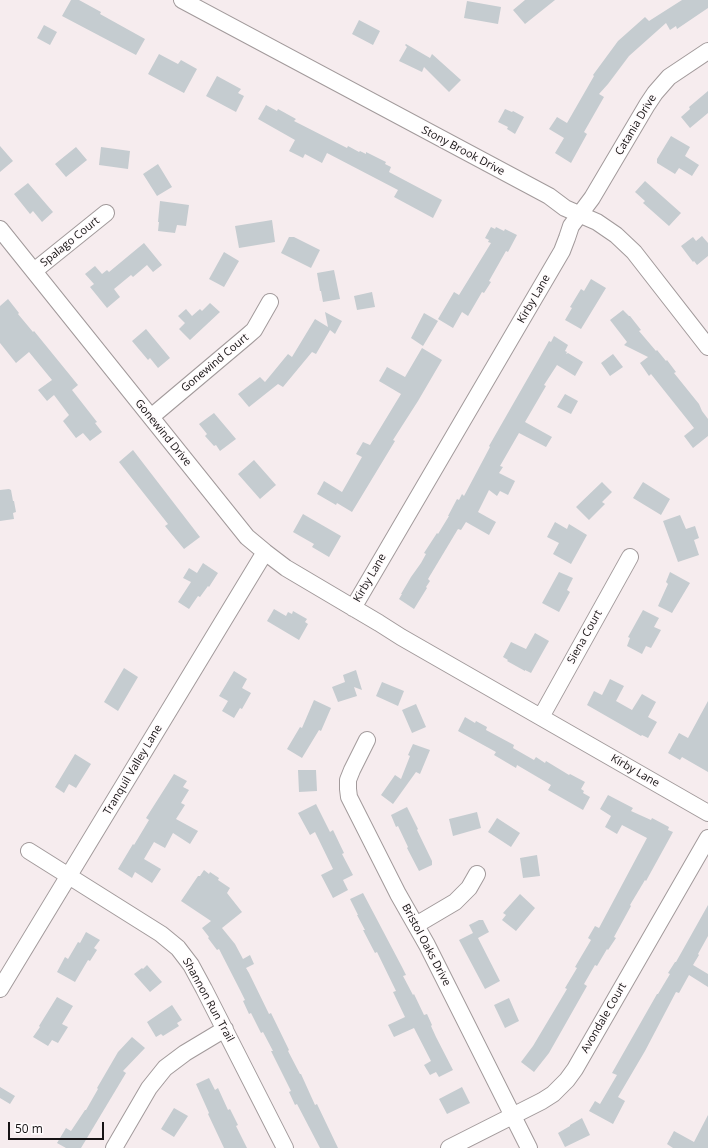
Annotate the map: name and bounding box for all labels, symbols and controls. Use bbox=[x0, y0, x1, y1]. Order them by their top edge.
street label: Catania Drive bbox=[613, 92, 659, 158]
street label: Stony Brook Drive bbox=[419, 124, 507, 178]
street label: Spalago Court bbox=[38, 214, 102, 270]
street label: Kirby Lane bbox=[515, 272, 553, 326]
street label: Gonewind Court bbox=[179, 331, 251, 395]
street label: Gonewind Drive bbox=[132, 397, 194, 469]
street label: Kirby Lane bbox=[351, 551, 389, 605]
street label: Siena Court bbox=[565, 608, 605, 666]
street label: Tranquil Valley Lane bbox=[101, 723, 165, 817]
street label: Kirby Lane bbox=[608, 752, 662, 790]
street label: Bristol Oaks Drive bbox=[399, 902, 453, 988]
street label: Shannon Run Trail bbox=[179, 956, 237, 1044]
street label: Avondale Court bbox=[578, 980, 630, 1056]
scale bar bbox=[10, 1114, 106, 1140]
text: 50 m bbox=[15, 1120, 43, 1137]

